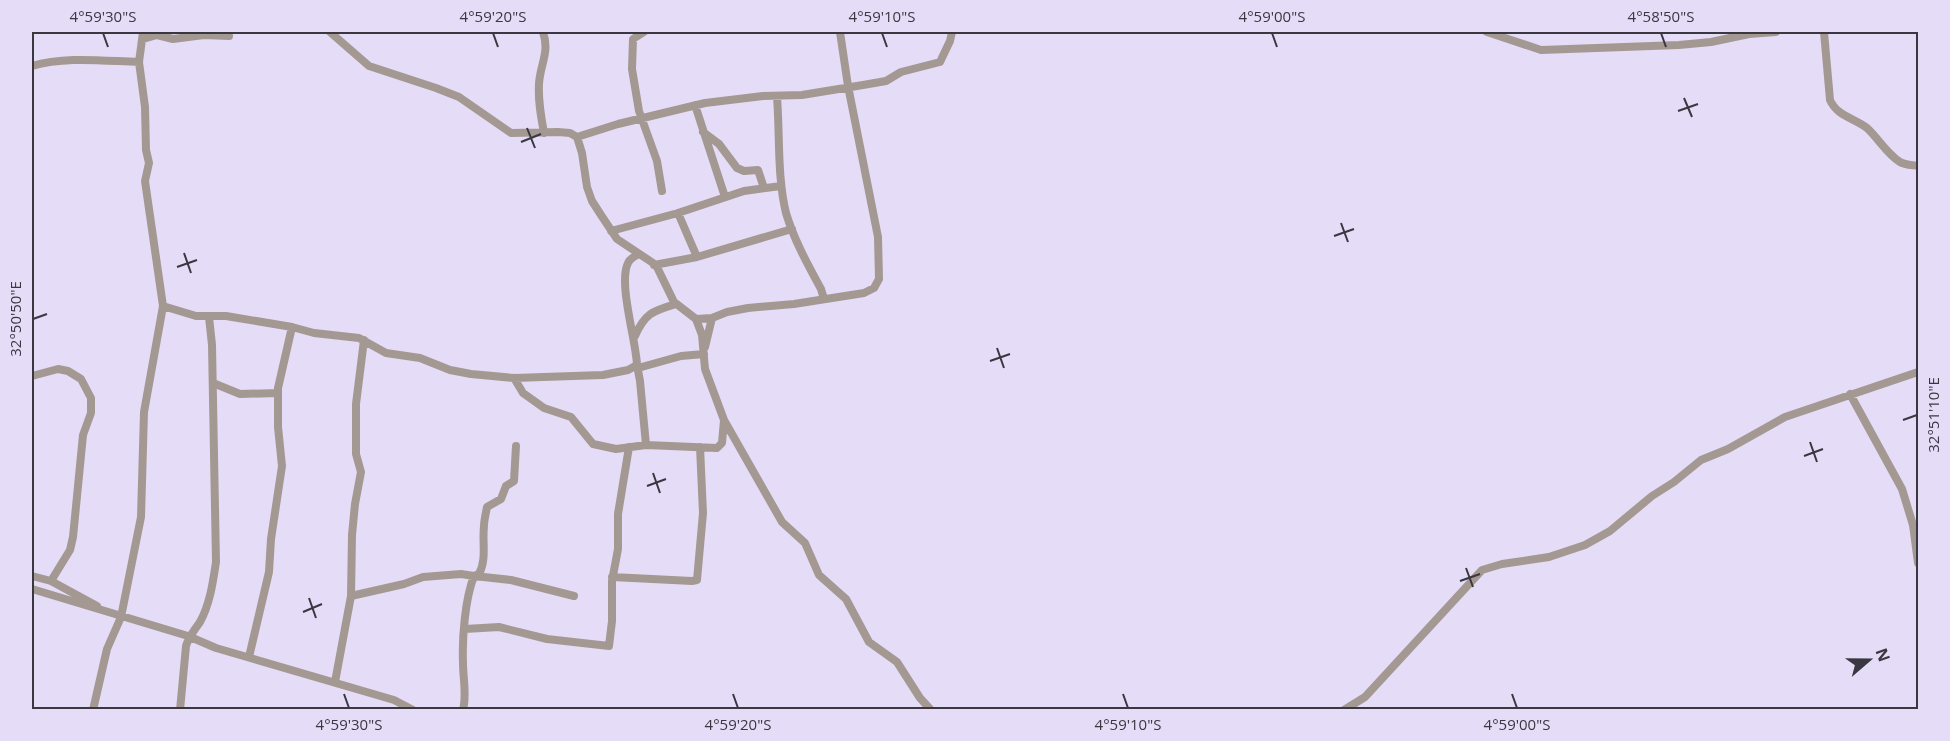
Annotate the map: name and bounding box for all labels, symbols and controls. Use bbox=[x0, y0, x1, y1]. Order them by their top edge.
text: 4°59'30"S bbox=[70, 6, 136, 26]
text: 4°59'20"S bbox=[460, 6, 526, 26]
text: 4°59'10"S bbox=[849, 6, 915, 26]
text: 4°59'00"S bbox=[1239, 6, 1305, 26]
text: 4°58'50"S bbox=[1628, 6, 1694, 26]
text: 32°50'50"E bbox=[5, 281, 25, 357]
text: 32°51'10"E bbox=[1923, 377, 1943, 453]
north arrow bbox=[1839, 630, 1899, 690]
text: N bbox=[1871, 645, 1896, 665]
text: 4°59'30"S bbox=[316, 714, 382, 734]
text: 4°59'20"S bbox=[705, 714, 771, 734]
text: 4°59'10"S bbox=[1095, 714, 1161, 734]
text: 4°59'00"S bbox=[1484, 714, 1550, 734]

